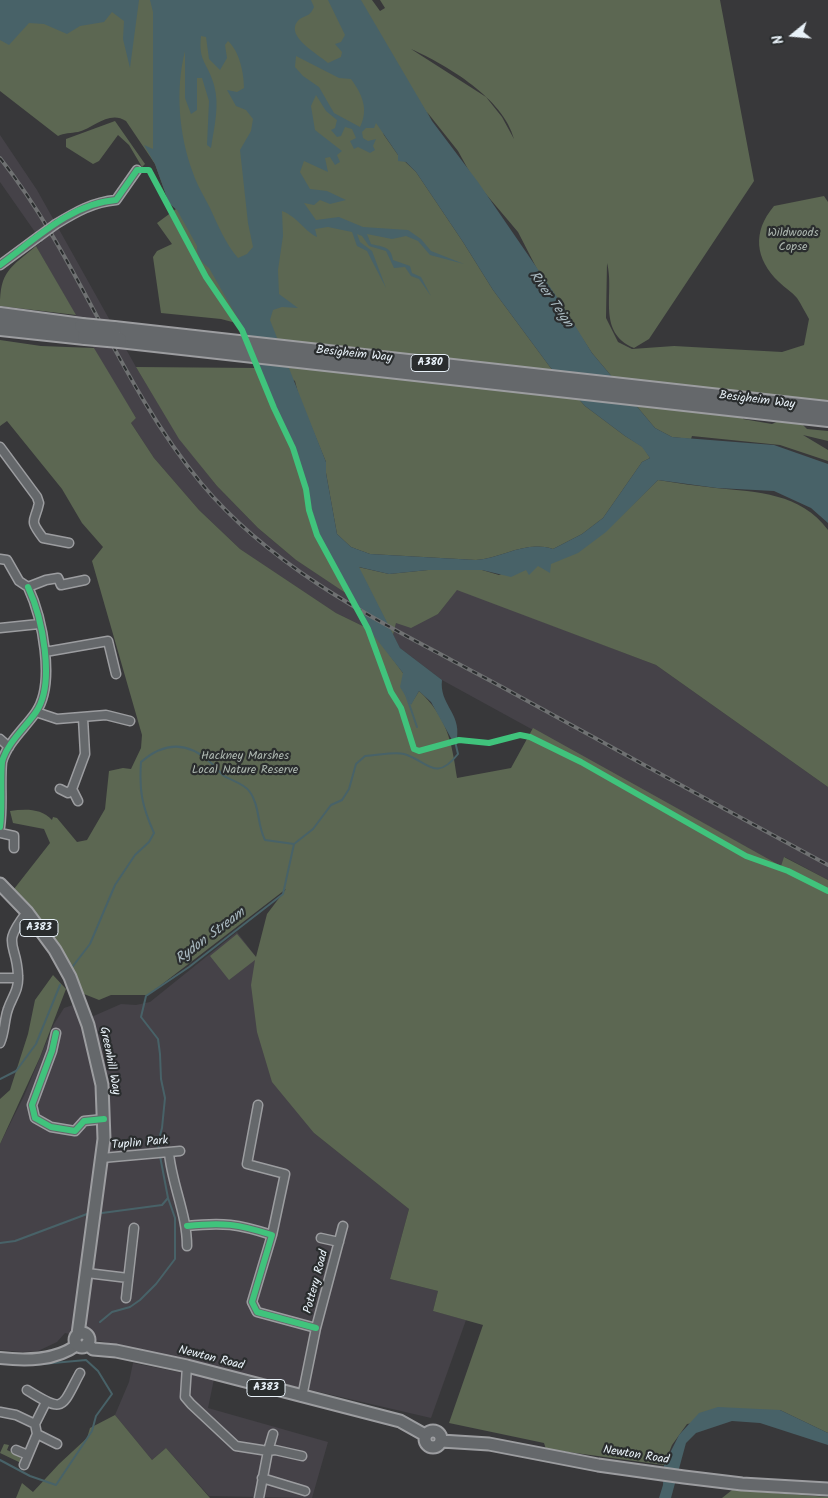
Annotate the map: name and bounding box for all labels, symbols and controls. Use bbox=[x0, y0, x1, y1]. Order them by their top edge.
north arrow bbox=[768, 10, 818, 60]
text: N bbox=[767, 32, 790, 47]
park label: Wildwoods Copse bbox=[767, 227, 819, 255]
water label: River Teign bbox=[524, 268, 576, 332]
street label: Besigheim Way bbox=[315, 344, 393, 366]
road number: A380 bbox=[411, 354, 449, 372]
street label: Besigheim Way bbox=[718, 389, 796, 413]
park label: Hackney Marshes Local Nature Reserve bbox=[192, 750, 298, 778]
water label: Rydon Stream bbox=[173, 905, 249, 969]
road number: A383 bbox=[20, 920, 58, 936]
street label: Greenhill Way bbox=[95, 1026, 123, 1096]
street label: Tuplin Park bbox=[111, 1134, 169, 1154]
street label: Pottery Road bbox=[302, 1249, 332, 1315]
street label: Newton Road bbox=[177, 1344, 245, 1374]
road number: A383 bbox=[247, 1380, 285, 1396]
street label: Newton Road bbox=[602, 1444, 670, 1468]

